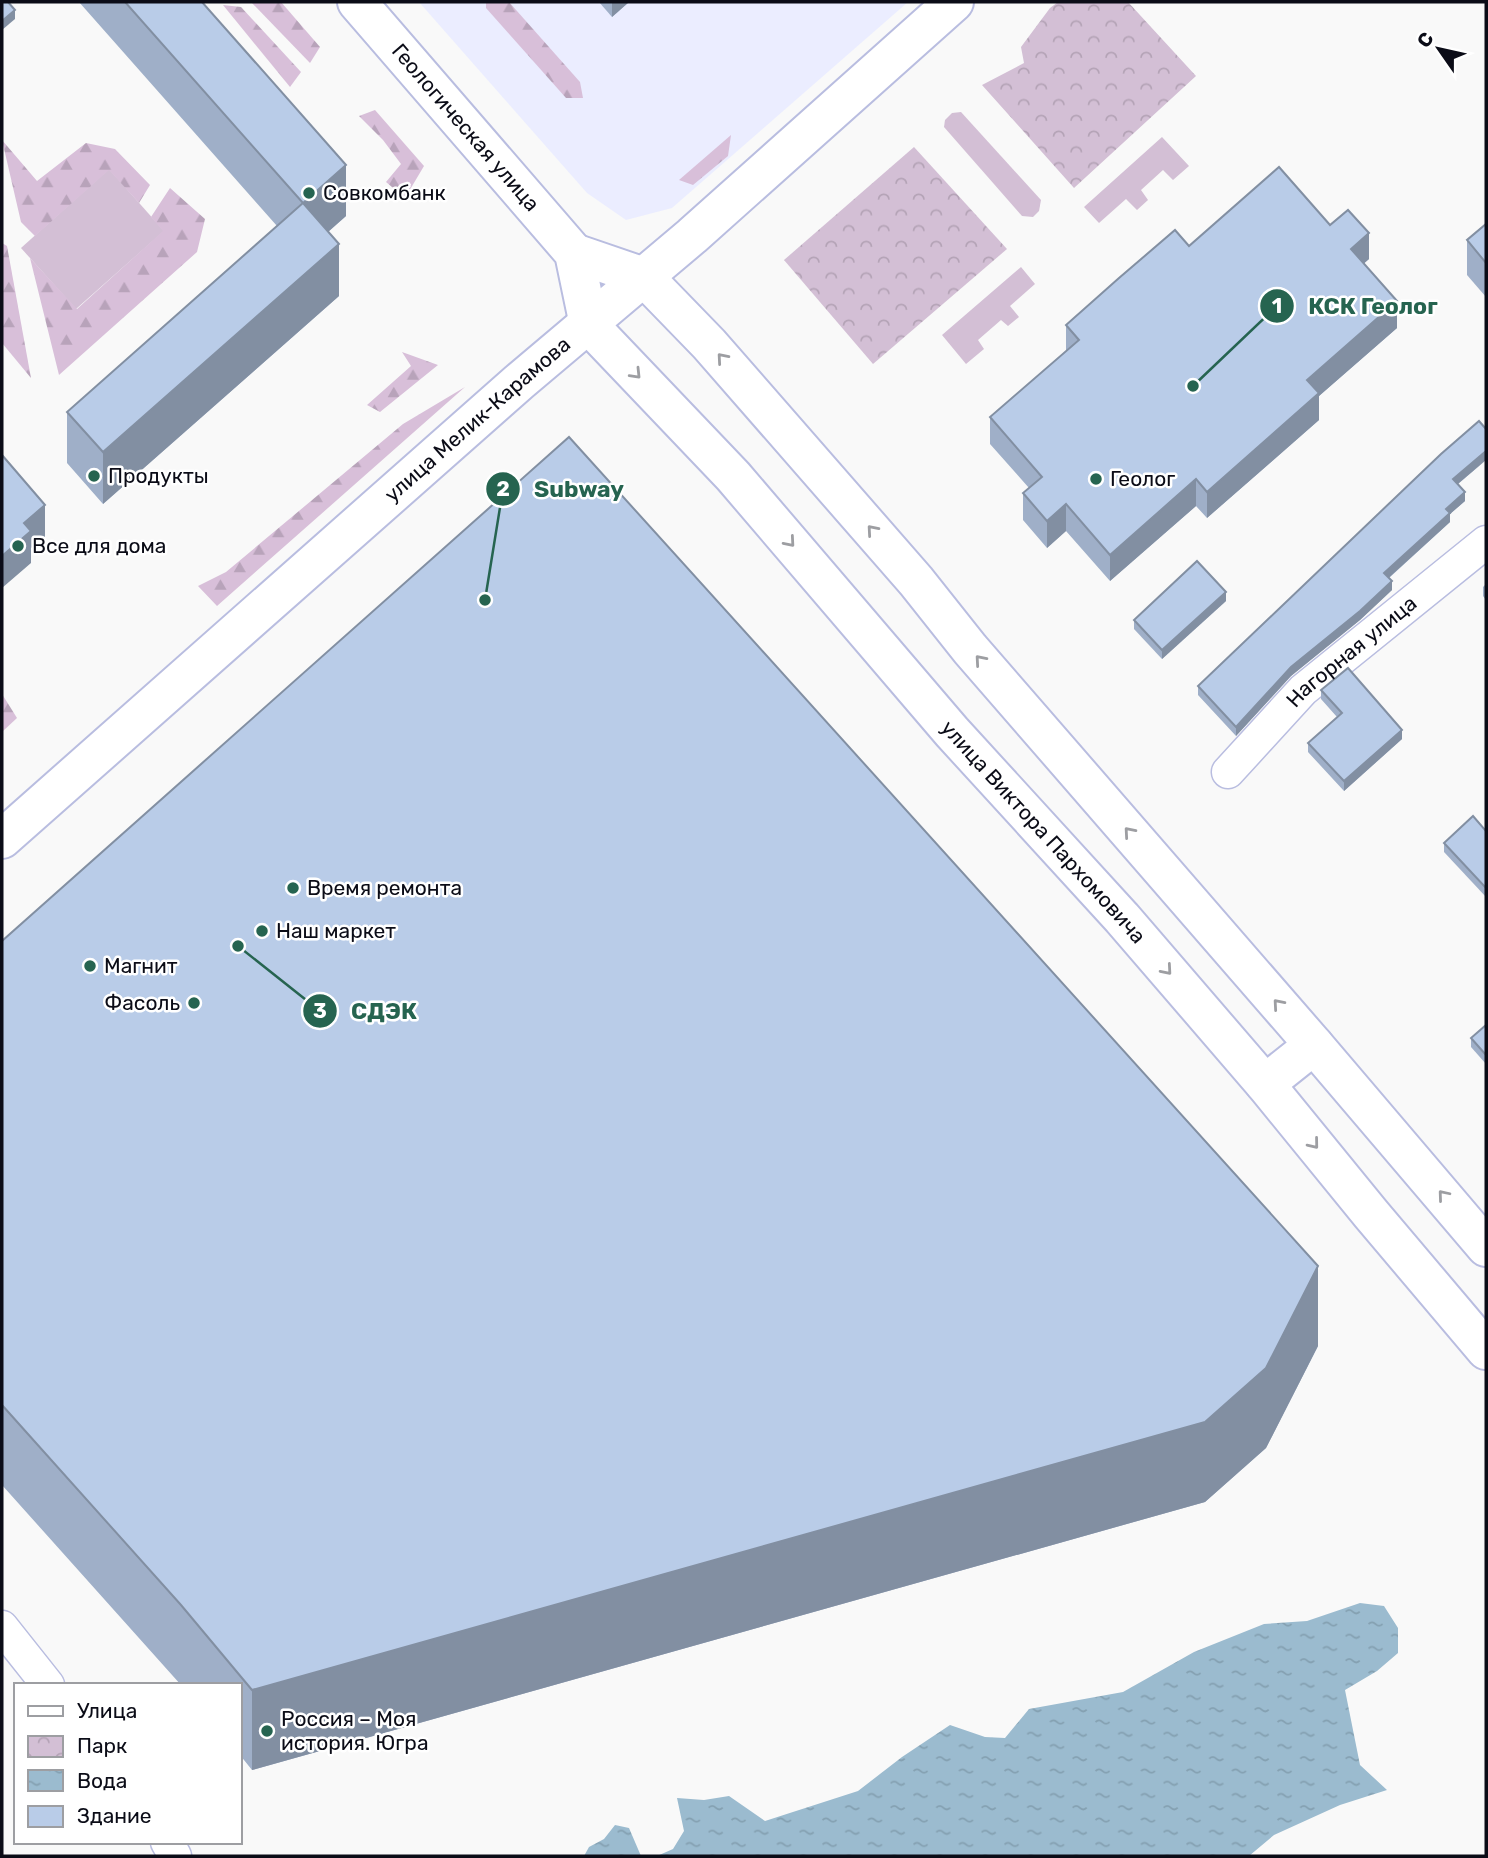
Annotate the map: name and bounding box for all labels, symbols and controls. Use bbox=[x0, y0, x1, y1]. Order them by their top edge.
north arrow bbox=[1404, 14, 1474, 84]
text: С bbox=[1412, 28, 1439, 52]
street label: Геологическая улица bbox=[387, 39, 545, 216]
place label: Совкомбанк bbox=[323, 180, 446, 205]
marker: Совкомбанк bbox=[301, 185, 317, 201]
callout: КСК Геолог bbox=[1260, 284, 1452, 328]
text: КСК Геолог bbox=[1308, 292, 1438, 320]
text: 1 bbox=[1272, 293, 1282, 318]
street label: улица Мелик-Карамова bbox=[379, 331, 575, 507]
one-way arrow bbox=[718, 353, 730, 366]
one-way arrow bbox=[628, 366, 641, 379]
place label: Продукты bbox=[108, 463, 209, 488]
place label: Геолог bbox=[1110, 466, 1175, 491]
callout: Subway bbox=[485, 467, 638, 511]
marker: Продукты bbox=[86, 468, 102, 484]
marker: Геолог bbox=[1088, 471, 1104, 487]
text: Subway bbox=[534, 475, 624, 503]
text: 2 bbox=[496, 476, 510, 501]
one-way arrow bbox=[868, 525, 880, 538]
place label: Все для дома bbox=[32, 533, 166, 558]
one-way arrow bbox=[782, 534, 794, 547]
marker: Все для дома bbox=[10, 538, 26, 554]
street label: Нагорная улица bbox=[1281, 590, 1421, 712]
one-way arrow bbox=[976, 656, 988, 669]
street label: улица Виктора Пархомовича bbox=[936, 715, 1151, 948]
one-way arrow bbox=[1125, 828, 1137, 841]
place label: Время ремонта bbox=[307, 875, 462, 900]
marker: Время ремонта bbox=[285, 880, 301, 896]
place label: Наш маркет bbox=[276, 918, 396, 943]
marker: Наш маркет bbox=[254, 923, 270, 939]
place label: Магнит bbox=[104, 953, 178, 978]
marker: Магнит bbox=[82, 958, 98, 974]
one-way arrow bbox=[1159, 962, 1171, 975]
callout: СДЭК bbox=[302, 989, 432, 1033]
place label: Фасоль bbox=[104, 990, 180, 1015]
marker: Фасоль bbox=[186, 995, 202, 1011]
text: СДЭК bbox=[351, 997, 417, 1025]
text: 3 bbox=[313, 998, 327, 1023]
one-way arrow bbox=[1274, 999, 1286, 1012]
one-way arrow bbox=[1306, 1135, 1318, 1148]
one-way arrow bbox=[1439, 1190, 1451, 1203]
legend bbox=[14, 1683, 242, 1844]
text: Улица bbox=[77, 1698, 137, 1723]
place label: Россия – Моя история. Югра bbox=[281, 1706, 428, 1755]
marker: Россия – Моя история. Югра bbox=[259, 1723, 275, 1739]
text: Парк bbox=[77, 1733, 127, 1758]
text: Вода bbox=[77, 1768, 127, 1793]
text: Здание bbox=[77, 1803, 152, 1828]

